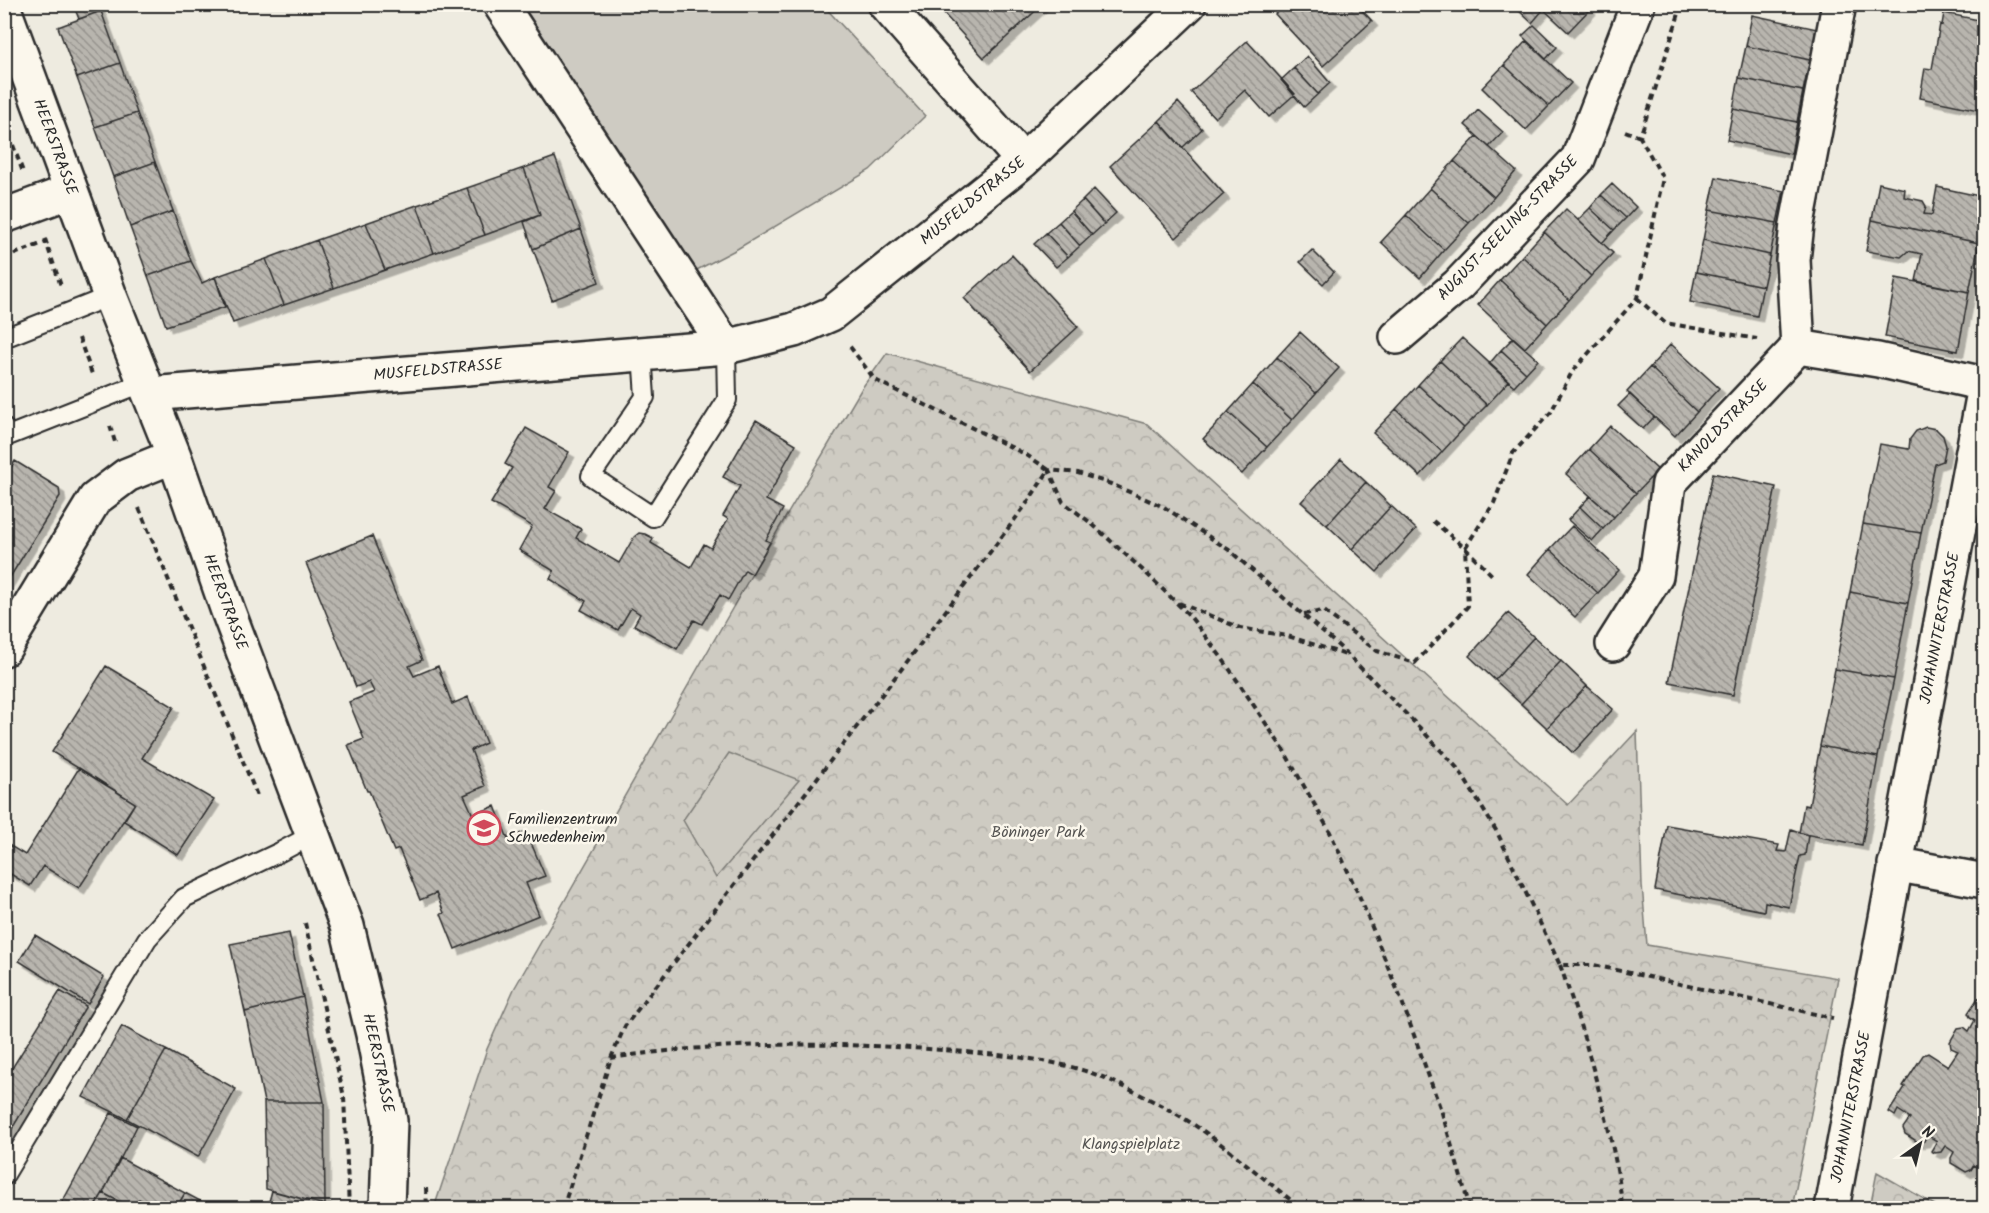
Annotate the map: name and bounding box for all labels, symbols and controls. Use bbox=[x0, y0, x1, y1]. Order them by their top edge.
street label: HEERSTRASSE bbox=[26, 95, 84, 199]
street label: AUGUST-SEELING-STRASSE bbox=[1431, 149, 1585, 307]
street label: MUSFELDSTRASSE bbox=[915, 150, 1032, 252]
street label: MUSFELDSTRASSE bbox=[372, 352, 504, 388]
street label: KANOLDSTRASSE bbox=[1672, 373, 1775, 478]
street label: JOHANNITERSTRASSE bbox=[1913, 549, 1967, 706]
street label: HEERSTRASSE bbox=[196, 550, 254, 654]
place label: Familienzentrum Schwedenheim bbox=[507, 807, 618, 850]
school or university icon: Familienzentrum Schwedenheim bbox=[466, 810, 502, 846]
park label: Böninger Park bbox=[991, 820, 1085, 845]
street label: HEERSTRASSE bbox=[355, 1011, 401, 1116]
street label: JOHANNITERSTRASSE bbox=[1824, 1028, 1878, 1185]
north arrow bbox=[1890, 1114, 1950, 1174]
text: N bbox=[1916, 1120, 1939, 1146]
park label: Klangspielplatz bbox=[1082, 1132, 1180, 1157]

